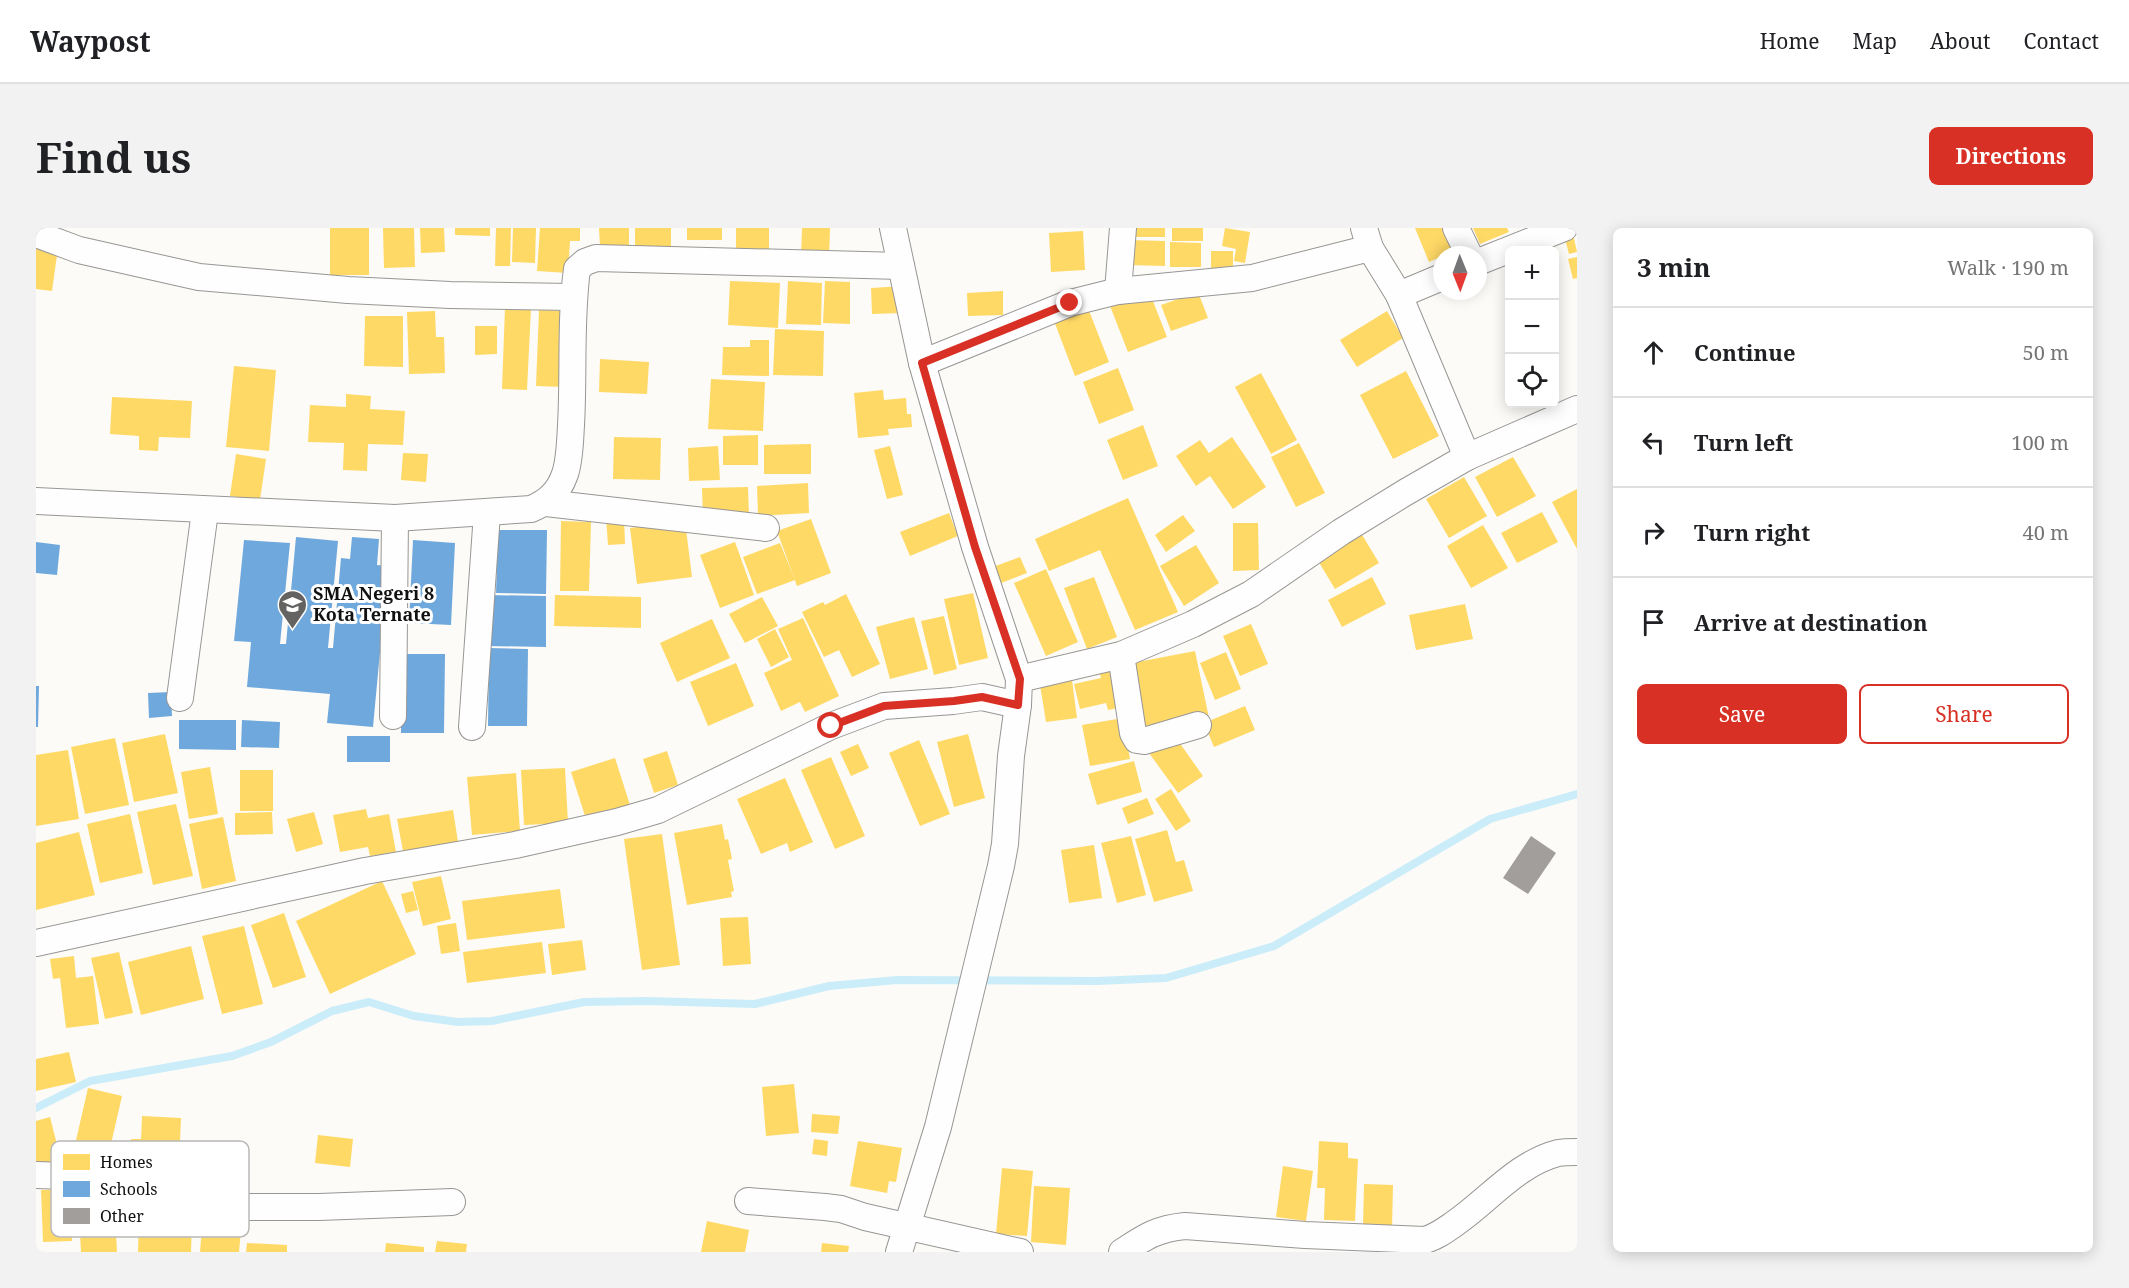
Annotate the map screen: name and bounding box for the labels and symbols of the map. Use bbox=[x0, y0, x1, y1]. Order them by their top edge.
north arrow bbox=[1433, 246, 1487, 300]
route end bbox=[1056, 289, 1082, 315]
place label: SMA Negeri 8 Kota Ternate bbox=[313, 581, 434, 626]
school or university icon: SMA Negeri 8 Kota Ternate bbox=[276, 588, 308, 630]
route start bbox=[817, 712, 843, 738]
legend bbox=[51, 1141, 249, 1237]
text: Homes bbox=[100, 1151, 153, 1173]
text: Schools bbox=[100, 1178, 157, 1200]
text: Other bbox=[100, 1205, 144, 1227]

